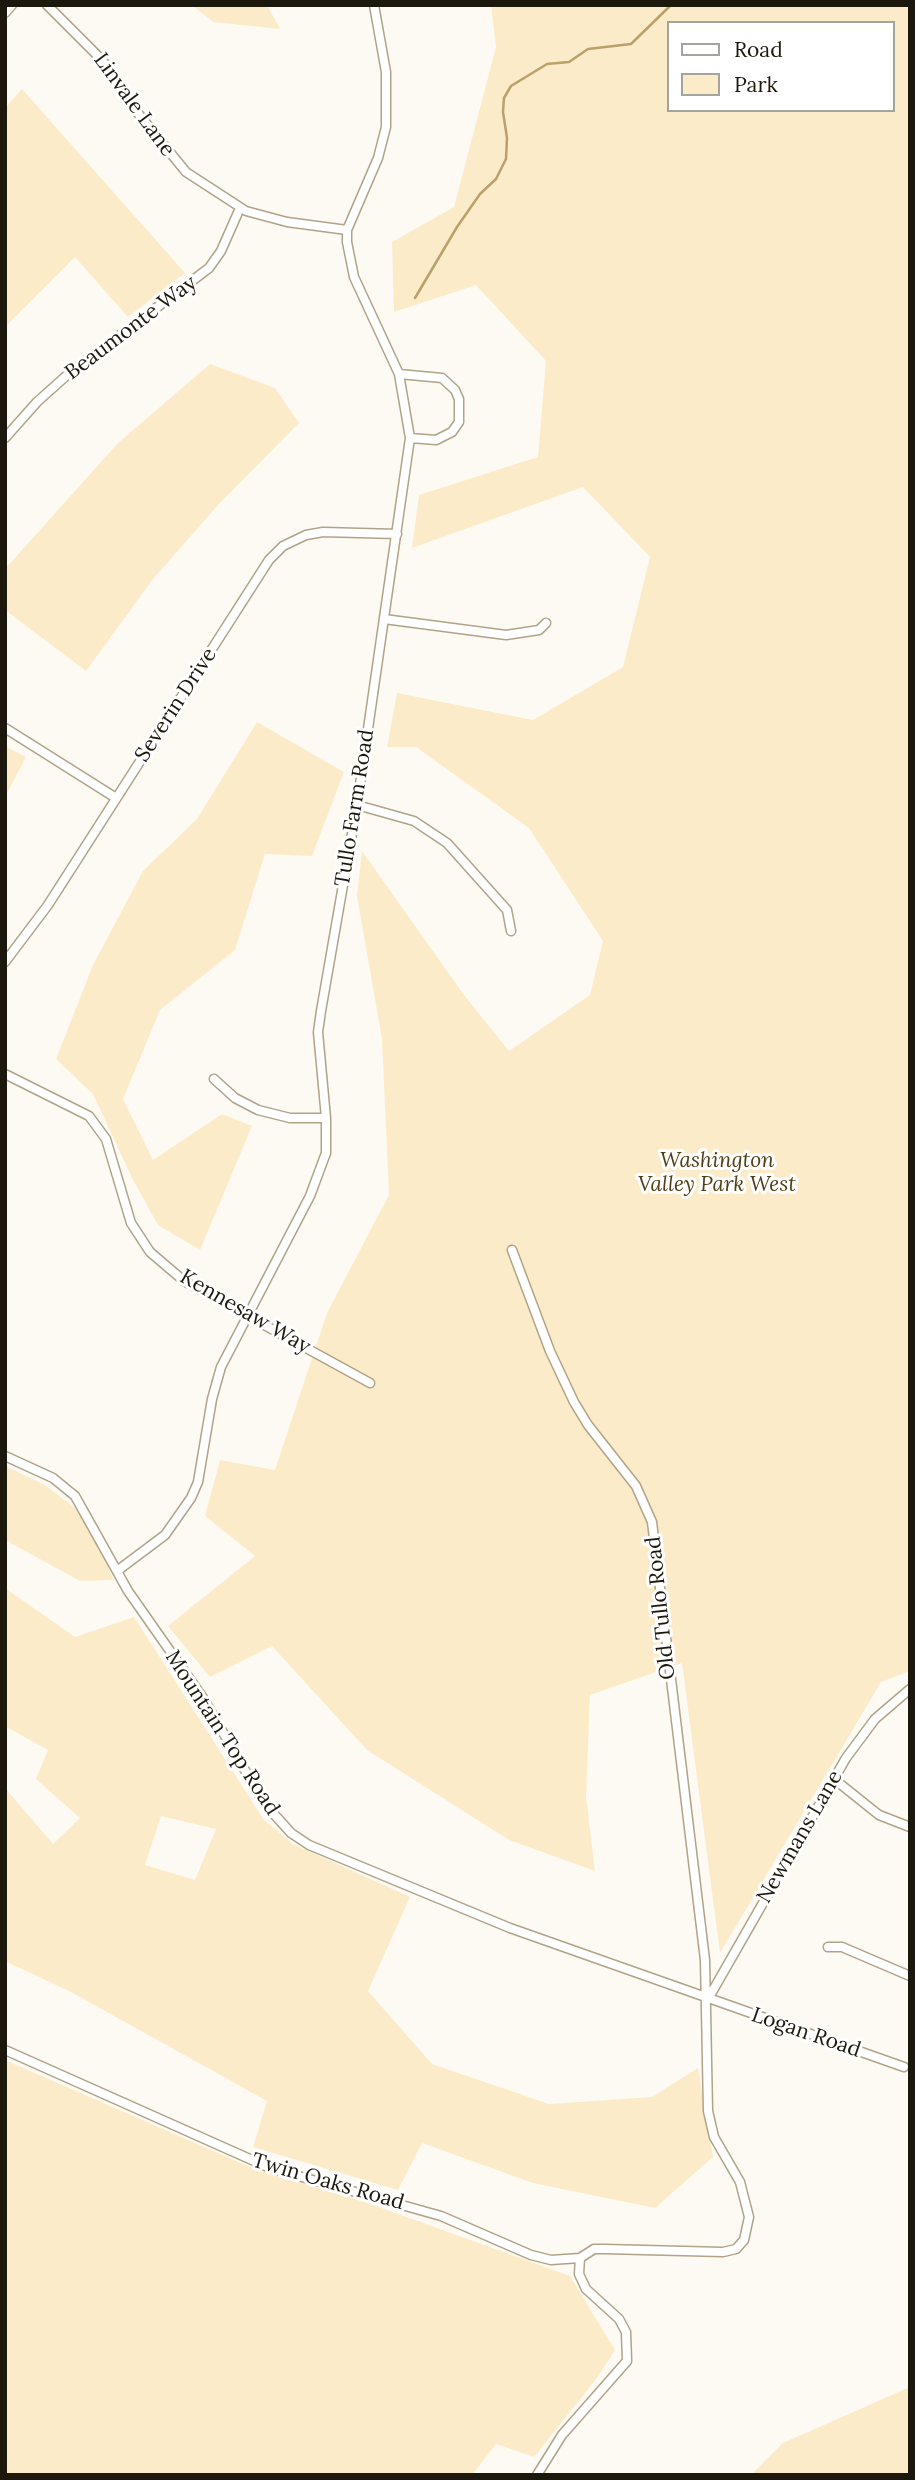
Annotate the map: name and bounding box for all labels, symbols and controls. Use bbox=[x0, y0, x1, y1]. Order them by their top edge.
legend bbox=[666, 21, 894, 112]
text: Road bbox=[734, 36, 783, 63]
street label: Linvale Lane bbox=[88, 48, 180, 162]
text: Park bbox=[734, 71, 778, 98]
street label: Beaumonte Way bbox=[60, 270, 202, 386]
street label: Severin Drive bbox=[130, 643, 222, 767]
street label: Tullo Farm Road bbox=[330, 728, 380, 888]
park label: Washington Valley Park West bbox=[638, 1148, 796, 1198]
street label: Kennesaw Way bbox=[175, 1264, 315, 1360]
street label: Old Tullo Road bbox=[641, 1535, 681, 1681]
street label: Mountain Top Road bbox=[159, 1646, 285, 1820]
street label: Newmans Lane bbox=[752, 1766, 848, 1908]
street label: Logan Road bbox=[748, 2003, 864, 2063]
street label: Twin Oaks Road bbox=[249, 2148, 407, 2216]

